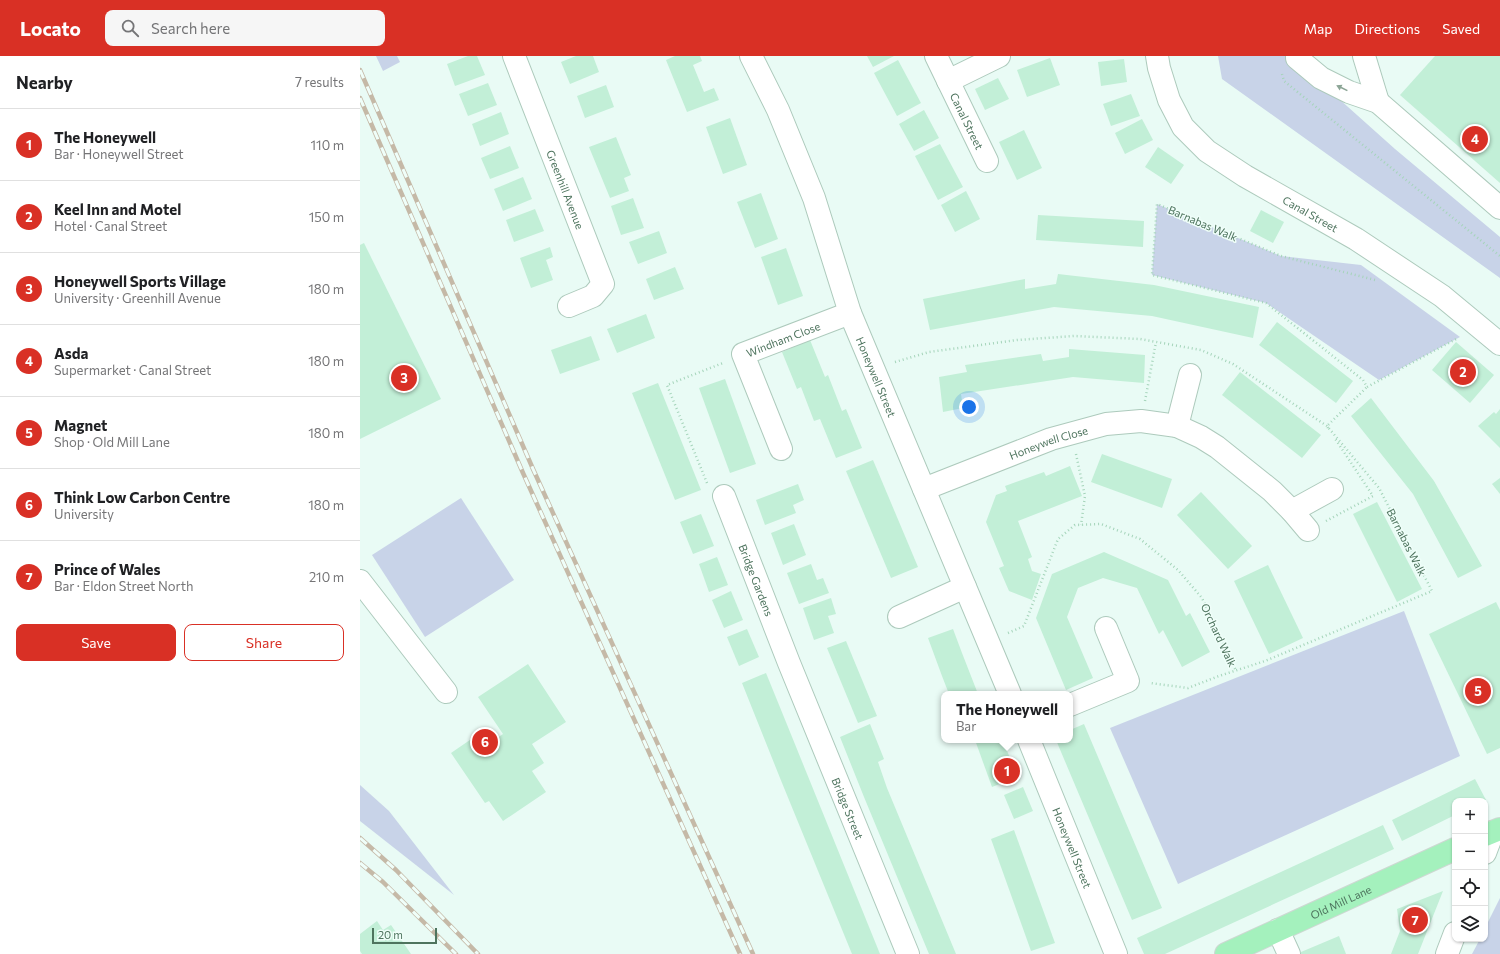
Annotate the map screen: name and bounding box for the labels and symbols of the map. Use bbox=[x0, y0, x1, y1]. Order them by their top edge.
one-way arrow bbox=[1336, 85, 1347, 91]
street label: Canal Street bbox=[948, 90, 987, 152]
pin: 4 bbox=[1462, 124, 1488, 154]
street label: Greenhill Avenue bbox=[545, 148, 587, 231]
street label: Canal Street bbox=[1281, 192, 1341, 234]
street label: Barnabas Walk bbox=[1166, 203, 1240, 243]
street label: Windham Close bbox=[744, 319, 822, 359]
street label: Honeywell Street bbox=[854, 335, 900, 419]
pin: 2 bbox=[1450, 357, 1476, 387]
pin: 3 bbox=[391, 363, 417, 393]
your location bbox=[959, 397, 979, 417]
street label: Honeywell Close bbox=[1007, 423, 1089, 461]
street label: Barnabas Walk bbox=[1384, 506, 1430, 578]
street label: Bridge Gardens bbox=[737, 542, 776, 618]
street label: Orchard Walk bbox=[1199, 601, 1239, 669]
pin: 5 bbox=[1465, 676, 1491, 706]
pin: 6 bbox=[472, 727, 498, 757]
pin: 1 bbox=[994, 756, 1020, 786]
street label: Bridge Street bbox=[830, 775, 867, 841]
street label: Honeywell Street bbox=[1051, 805, 1095, 890]
street label: Old Mill Lane bbox=[1308, 882, 1373, 921]
pin: 7 bbox=[1402, 905, 1428, 935]
scale bar bbox=[372, 926, 437, 945]

